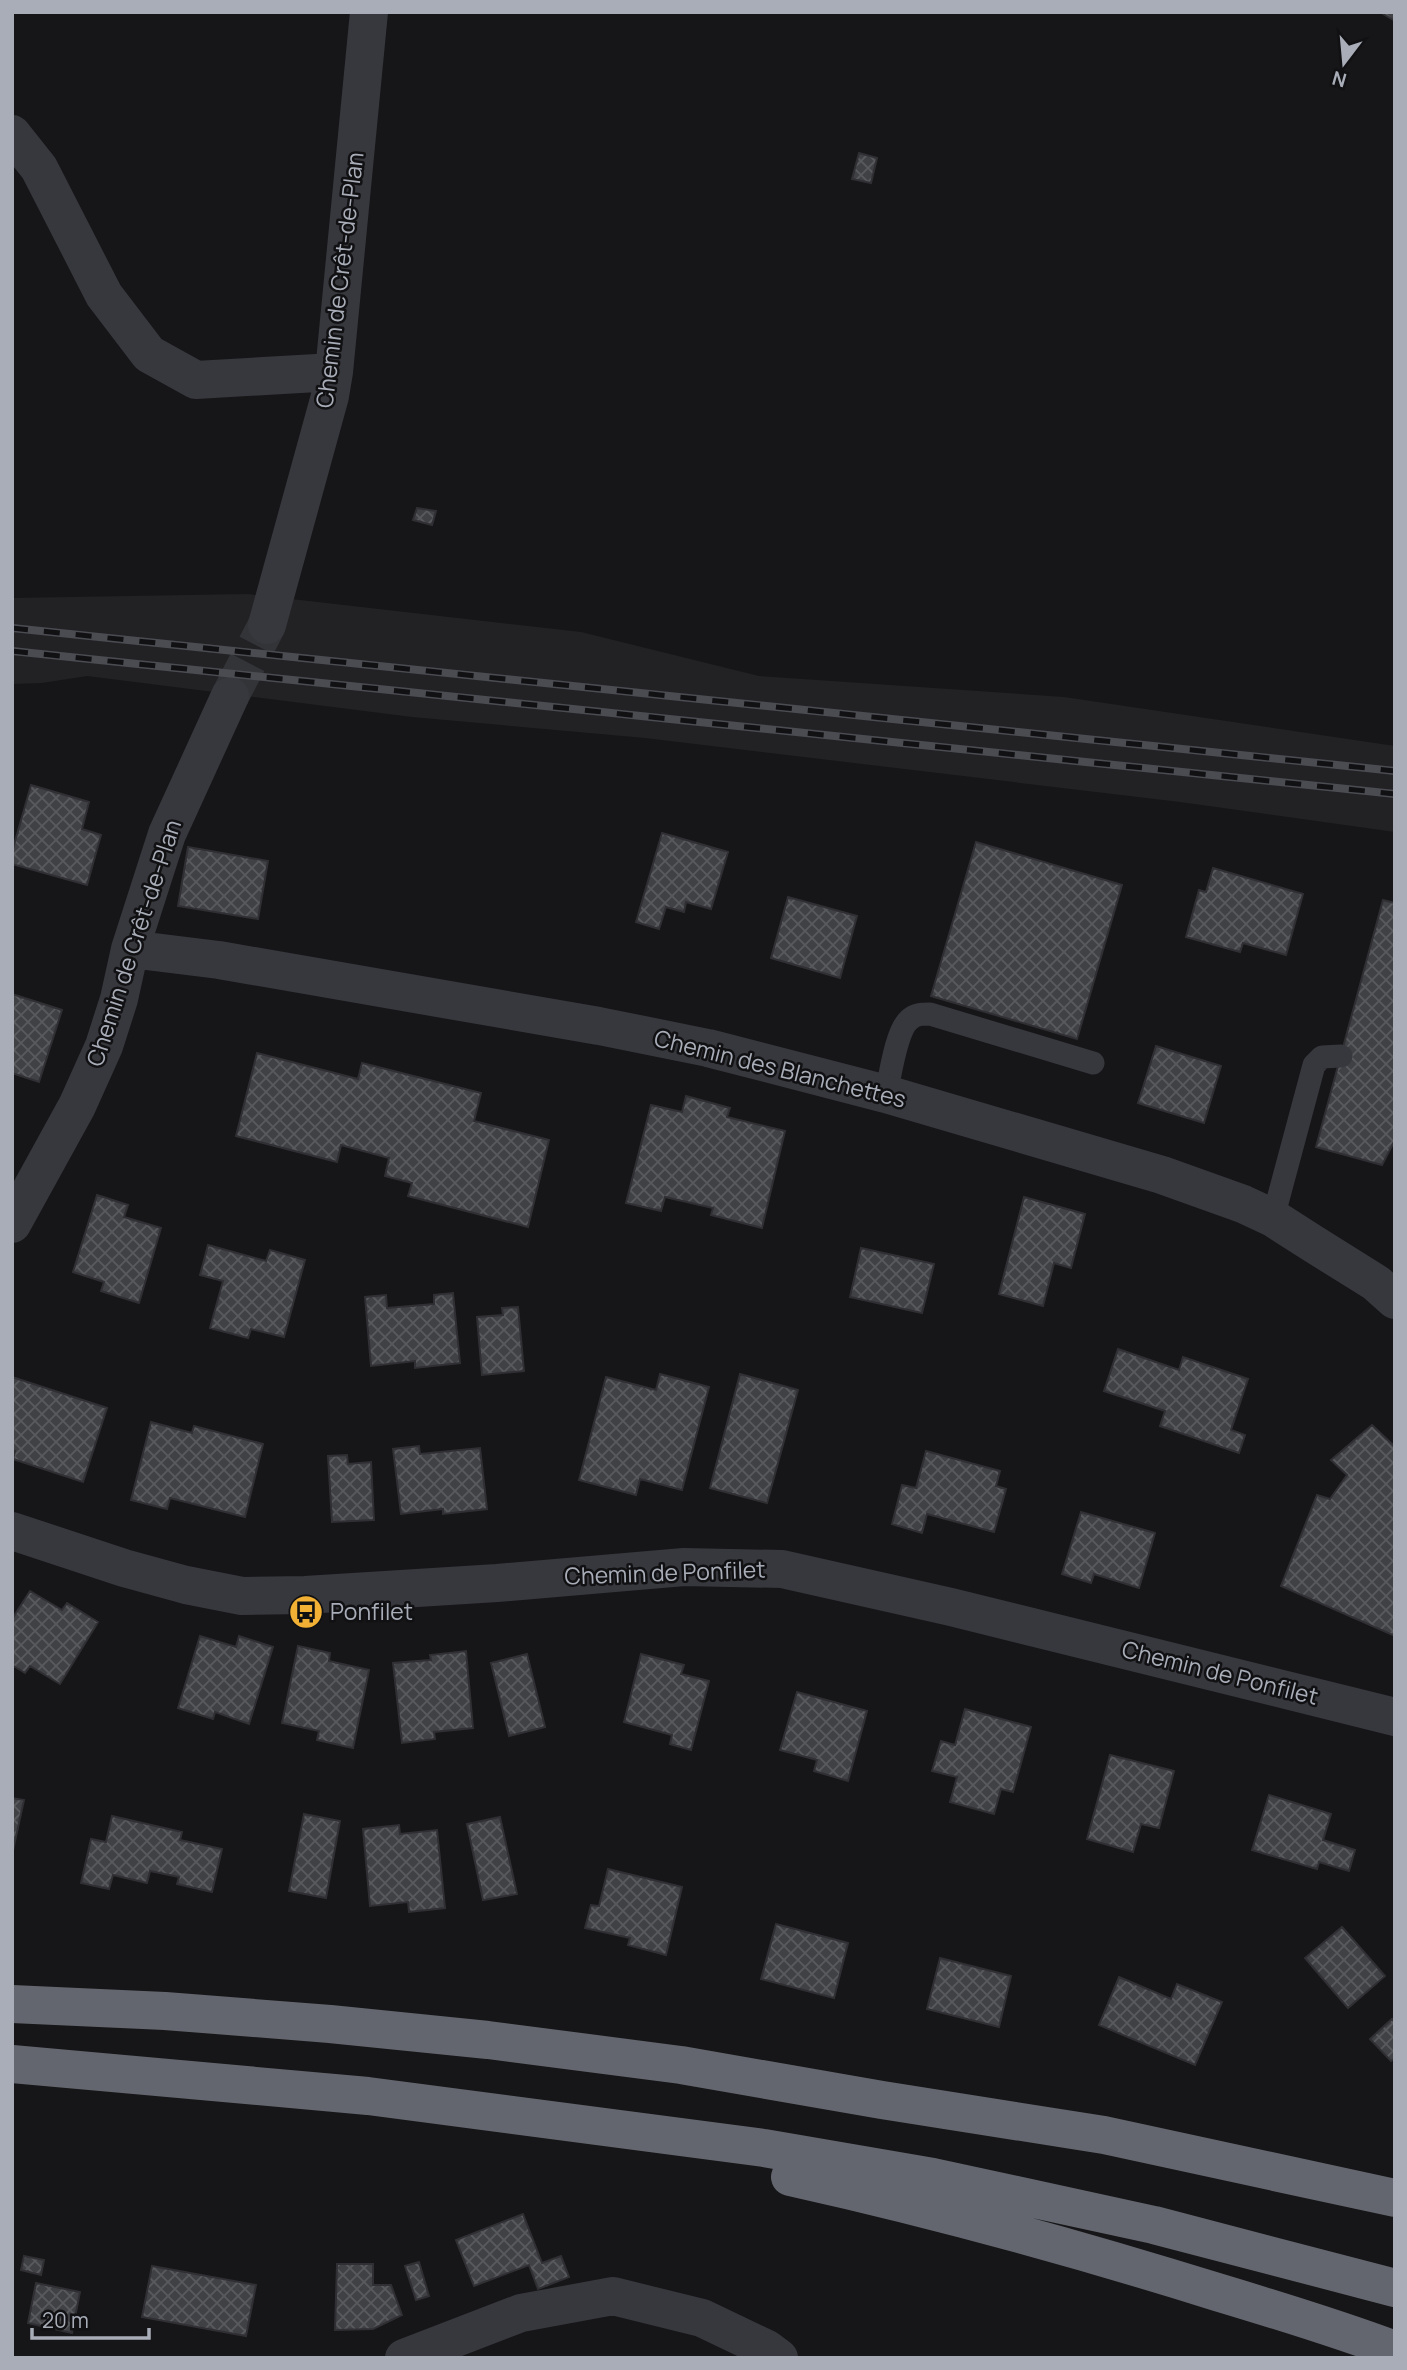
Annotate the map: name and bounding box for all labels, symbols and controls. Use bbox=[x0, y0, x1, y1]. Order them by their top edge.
north arrow bbox=[1309, 28, 1379, 98]
text: N bbox=[1329, 65, 1349, 94]
street label: Chemin de Crêt-de-Plan bbox=[307, 150, 371, 410]
street label: Chemin de Crêt-de-Plan bbox=[78, 815, 188, 1070]
street label: Chemin des Blanchettes bbox=[651, 1021, 909, 1115]
street label: Chemin de Ponfilet bbox=[564, 1553, 766, 1591]
bus stop icon: Ponfilet bbox=[287, 1593, 325, 1631]
place label: Ponfilet bbox=[330, 1595, 413, 1627]
street label: Chemin de Ponfilet bbox=[1119, 1632, 1322, 1712]
scale bar bbox=[32, 2296, 149, 2340]
text: 20 m bbox=[42, 2306, 89, 2334]

